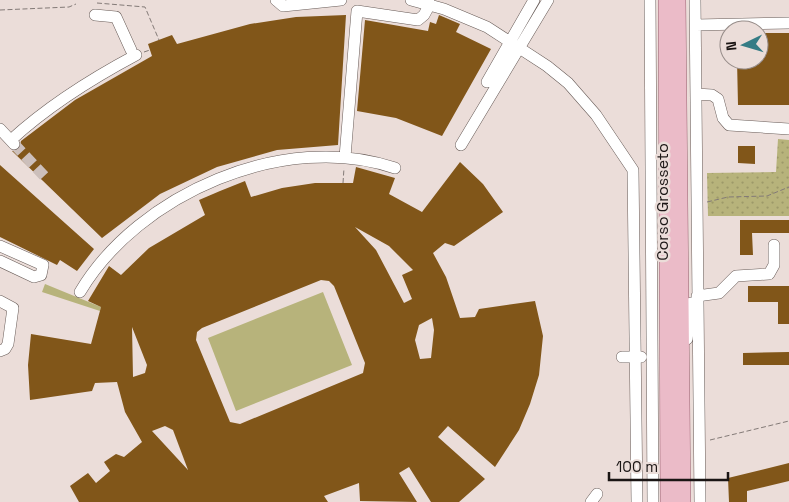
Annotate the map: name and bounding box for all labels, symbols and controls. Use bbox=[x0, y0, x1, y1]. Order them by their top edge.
north arrow bbox=[719, 20, 769, 70]
text: N bbox=[722, 41, 740, 52]
street label: Corso Grosseto bbox=[652, 143, 673, 261]
scale bar bbox=[609, 450, 728, 482]
text: 100 m bbox=[616, 457, 658, 476]

